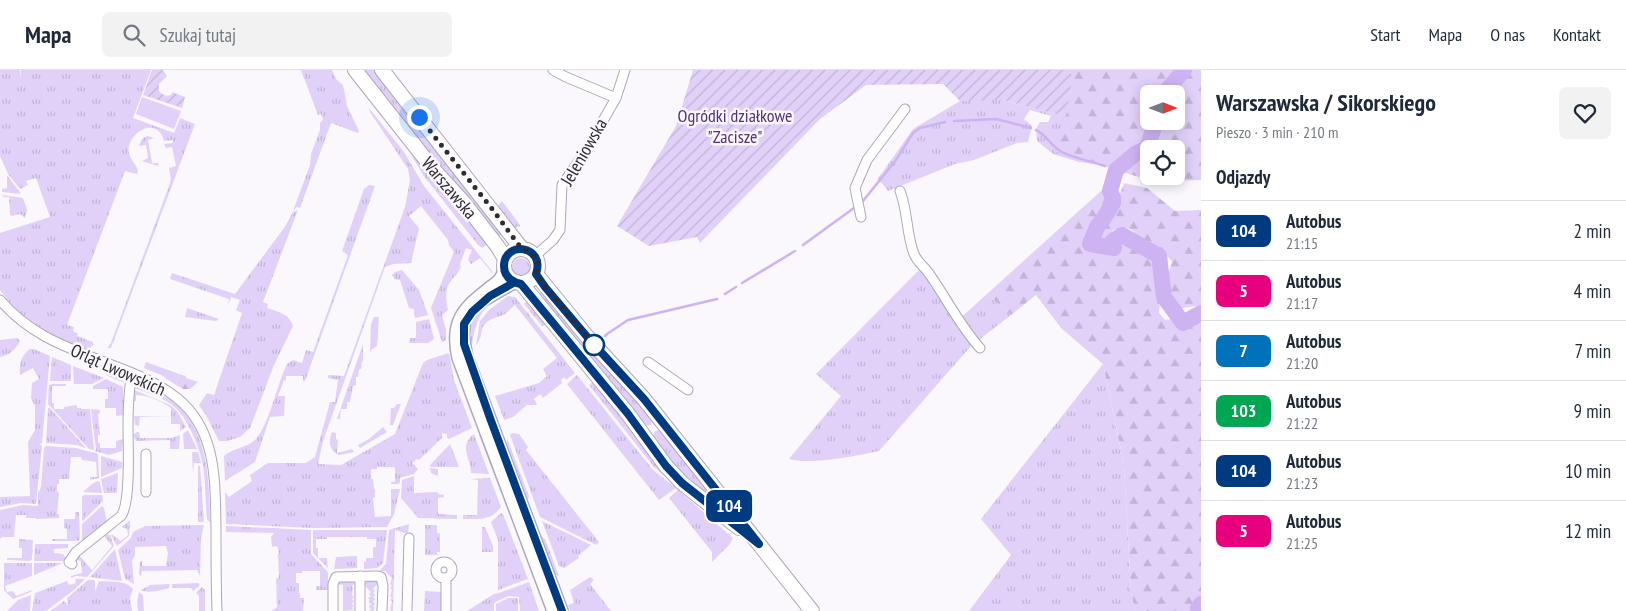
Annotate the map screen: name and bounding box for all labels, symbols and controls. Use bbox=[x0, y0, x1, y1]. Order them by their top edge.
search box bbox=[102, 12, 452, 57]
text: Mapa bbox=[25, 19, 72, 50]
icon: search bbox=[120, 21, 148, 49]
text: Szukaj tutaj bbox=[160, 23, 236, 47]
text: Start bbox=[1370, 23, 1400, 46]
text: Mapa bbox=[1428, 23, 1462, 46]
text: O nas bbox=[1490, 23, 1525, 46]
text: Kontakt bbox=[1553, 23, 1601, 46]
north arrow bbox=[1140, 85, 1185, 130]
map controls bbox=[1140, 85, 1185, 185]
text: Warszawska / Sikorskiego bbox=[1216, 87, 1436, 118]
button: heart bbox=[1559, 87, 1611, 139]
park label: Ogródki działkowe "Zacisze" bbox=[678, 104, 792, 148]
your location bbox=[407, 105, 432, 130]
street label: Jeleniowska bbox=[555, 114, 612, 190]
text: Pieszo · 3 min · 210 m bbox=[1216, 122, 1338, 142]
button: locate bbox=[1140, 140, 1185, 185]
street label: Warszawska bbox=[417, 152, 482, 224]
text: Odjazdy bbox=[1216, 165, 1270, 189]
text: Autobus bbox=[1286, 209, 1342, 233]
text: 104 bbox=[1231, 219, 1256, 242]
text: 2 min bbox=[1574, 219, 1611, 243]
text: 21:15 bbox=[1286, 233, 1318, 253]
text: Autobus bbox=[1286, 269, 1342, 293]
text: 5 bbox=[1239, 279, 1248, 302]
text: 4 min bbox=[1574, 279, 1611, 303]
text: 21:17 bbox=[1286, 293, 1318, 313]
text: Autobus bbox=[1286, 329, 1342, 353]
unlabelled marker bbox=[583, 334, 605, 356]
street label: Orląt Lwowskich bbox=[67, 338, 169, 401]
text: 7 bbox=[1239, 339, 1248, 362]
text: 7 min bbox=[1574, 339, 1611, 363]
text: 21:20 bbox=[1286, 353, 1318, 373]
text: Autobus bbox=[1286, 389, 1342, 413]
text: 103 bbox=[1231, 399, 1256, 422]
text: 9 min bbox=[1574, 399, 1611, 423]
text: 21:22 bbox=[1286, 413, 1318, 433]
text: Autobus bbox=[1286, 449, 1342, 473]
text: 104 bbox=[1231, 459, 1256, 482]
text: 10 min bbox=[1565, 459, 1611, 483]
text: 21:23 bbox=[1286, 473, 1318, 493]
line badge: 104 bbox=[700, 490, 758, 522]
text: 104 bbox=[716, 494, 742, 517]
text: Autobus bbox=[1286, 509, 1342, 533]
text: 5 bbox=[1239, 519, 1248, 542]
text: 12 min bbox=[1565, 519, 1611, 543]
text: 21:25 bbox=[1286, 533, 1318, 553]

